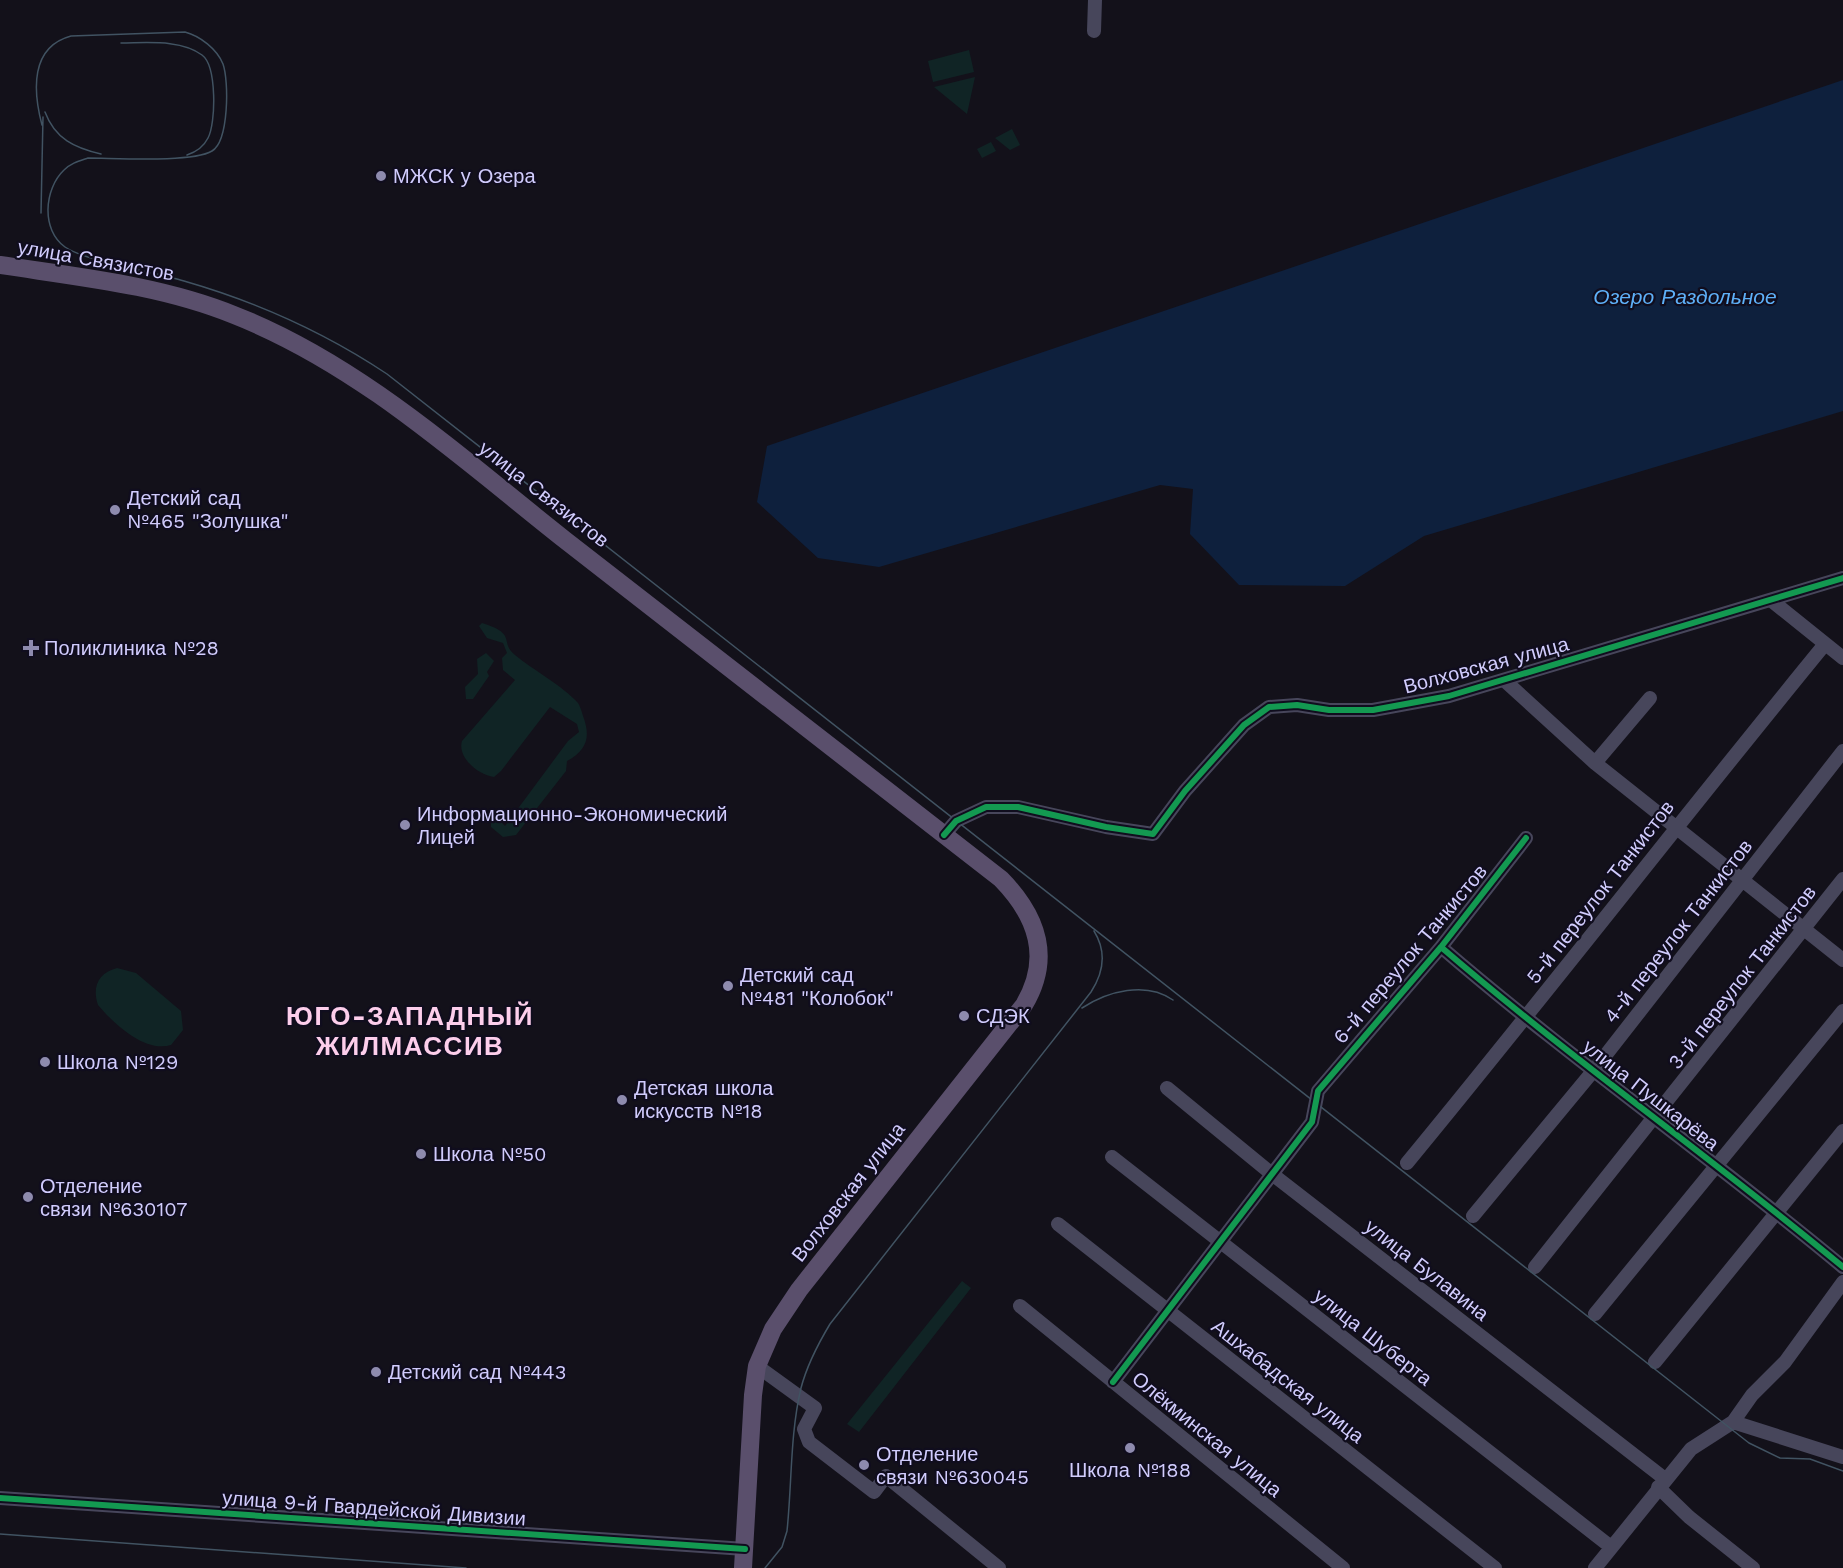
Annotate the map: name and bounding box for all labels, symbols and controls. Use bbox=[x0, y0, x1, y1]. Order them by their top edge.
place label: МЖСК у Озера bbox=[393, 164, 536, 188]
marker: МЖСК у Озера bbox=[374, 169, 388, 183]
street label: улица Связистов bbox=[16, 234, 176, 286]
water label: Озеро Раздольное bbox=[1593, 284, 1777, 309]
street label: улица Связистов bbox=[474, 436, 614, 552]
place label: Детский сад №465 "Золушка" bbox=[127, 486, 289, 533]
marker: Детский сад №465 "Золушка" bbox=[108, 503, 122, 517]
street label: Волховская улица bbox=[1401, 631, 1572, 699]
place label: Поликлиника №28 bbox=[44, 636, 219, 660]
marker: Поликлиника №28 bbox=[22, 639, 40, 657]
street label: 5-й переулок Танкистов bbox=[1521, 796, 1679, 988]
place label: Информационно-Экономический Лицей bbox=[417, 802, 727, 849]
marker: Информационно-Экономический Лицей bbox=[398, 818, 412, 832]
street label: 4-й переулок Танкистов bbox=[1599, 834, 1757, 1028]
street label: 6-й переулок Танкистов bbox=[1328, 860, 1492, 1048]
street label: 3-й переулок Танкистов bbox=[1663, 881, 1821, 1073]
place label: Детский сад №481 "Колобок" bbox=[740, 963, 894, 1010]
marker: Детский сад №481 "Колобок" bbox=[721, 979, 735, 993]
district label: ЮГО-ЗАПАДНЫЙ ЖИЛМАССИВ bbox=[286, 1001, 534, 1061]
place label: СДЭК bbox=[976, 1004, 1030, 1028]
marker: СДЭК bbox=[957, 1009, 971, 1023]
street label: улица Пушкарёва bbox=[1578, 1034, 1725, 1156]
place label: Школа №129 bbox=[57, 1050, 178, 1074]
marker: Школа №129 bbox=[38, 1055, 52, 1069]
place label: Детская школа искусств №18 bbox=[634, 1076, 774, 1123]
marker: Детская школа искусств №18 bbox=[615, 1093, 629, 1107]
street label: Волховская улица bbox=[786, 1117, 910, 1266]
place label: Школа №50 bbox=[433, 1142, 547, 1166]
marker: Школа №50 bbox=[414, 1147, 428, 1161]
place label: Отделение связи №630107 bbox=[40, 1174, 188, 1221]
marker: Отделение связи №630107 bbox=[21, 1190, 35, 1204]
street label: улица Булавина bbox=[1360, 1214, 1494, 1326]
street label: улица Шуберта bbox=[1309, 1283, 1438, 1391]
street label: Ашхабадская улица bbox=[1207, 1314, 1370, 1449]
place label: Детский сад №443 bbox=[388, 1360, 566, 1384]
marker: Детский сад №443 bbox=[369, 1365, 383, 1379]
street label: Олёкминская улица bbox=[1127, 1366, 1287, 1502]
marker: Школа №188 bbox=[1123, 1441, 1137, 1455]
place label: Отделение связи №630045 bbox=[876, 1442, 1029, 1489]
marker: Отделение связи №630045 bbox=[857, 1458, 871, 1472]
place label: Школа №188 bbox=[1069, 1458, 1191, 1482]
street label: улица 9-й Гвардейской Дивизии bbox=[221, 1485, 527, 1531]

